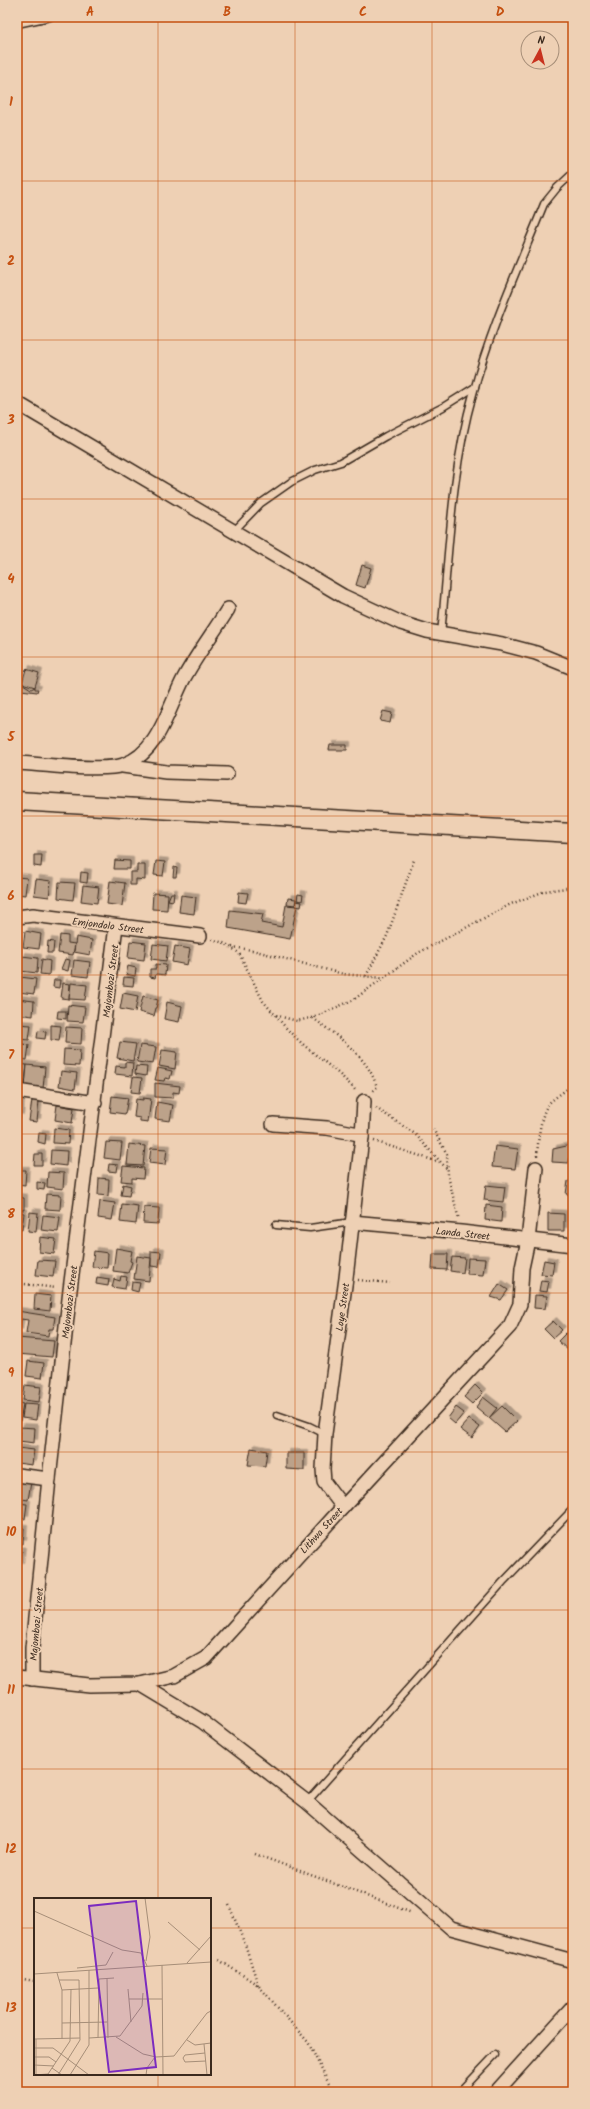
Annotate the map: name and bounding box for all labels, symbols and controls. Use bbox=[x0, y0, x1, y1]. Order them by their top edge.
text: A bbox=[86, 2, 94, 23]
text: B bbox=[223, 2, 231, 23]
text: C bbox=[359, 2, 367, 23]
text: D bbox=[496, 2, 505, 23]
north arrow bbox=[520, 30, 560, 70]
text: N bbox=[537, 32, 546, 50]
text: 1 bbox=[9, 92, 13, 113]
text: 2 bbox=[7, 251, 15, 272]
text: 3 bbox=[6, 410, 15, 431]
text: 4 bbox=[7, 569, 15, 590]
text: 5 bbox=[7, 727, 16, 748]
text: 6 bbox=[7, 886, 15, 907]
street label: Emjondolo Street bbox=[71, 914, 145, 938]
street label: Majombozi Street bbox=[99, 944, 123, 1019]
text: 7 bbox=[8, 1045, 15, 1066]
text: 8 bbox=[7, 1204, 15, 1225]
street label: Landa Street bbox=[435, 1223, 491, 1245]
street label: Majombozi Street bbox=[58, 1265, 82, 1340]
street label: Loye Street bbox=[332, 1282, 354, 1332]
text: 9 bbox=[8, 1363, 15, 1384]
street label: Lithwa Street bbox=[296, 1504, 347, 1558]
text: 10 bbox=[6, 1522, 17, 1543]
street label: Majombozi Street bbox=[26, 1587, 48, 1661]
text: 11 bbox=[7, 1680, 15, 1701]
text: 12 bbox=[5, 1839, 17, 1860]
inset map bbox=[34, 1898, 211, 2075]
text: 13 bbox=[5, 1998, 17, 2019]

